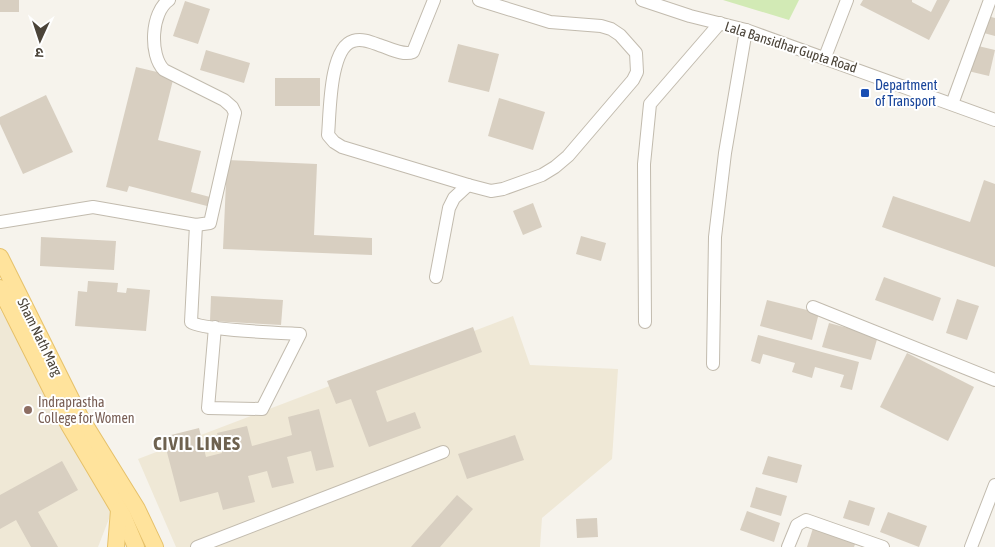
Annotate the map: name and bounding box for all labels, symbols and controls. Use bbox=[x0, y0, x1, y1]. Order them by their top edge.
north arrow bbox=[15, 15, 65, 65]
street label: Lala Bansidhar Gupta Road bbox=[723, 18, 859, 76]
text: उ bbox=[34, 45, 44, 61]
place label: Department of Transport bbox=[875, 77, 938, 109]
marker: Department of Transport bbox=[859, 87, 871, 99]
street label: Sham Nath Marg bbox=[14, 296, 66, 378]
place label: Indraprastha College for Women bbox=[38, 394, 135, 426]
marker: Indraprastha College for Women bbox=[22, 404, 34, 416]
district label: CIVIL LINES bbox=[153, 432, 241, 454]

